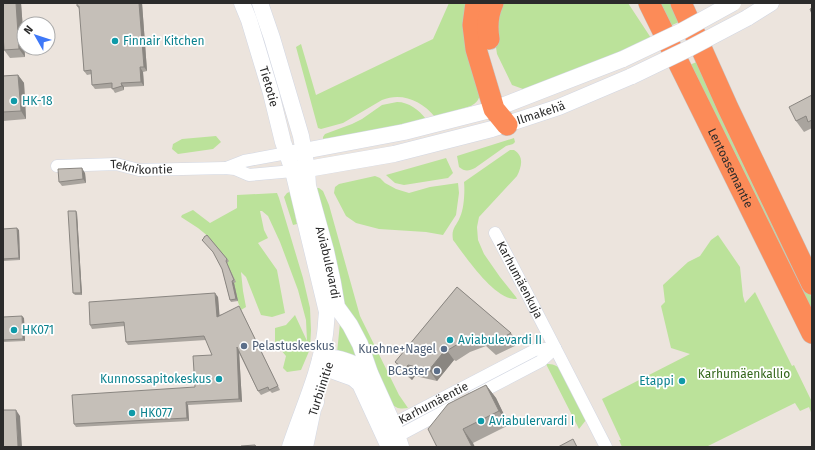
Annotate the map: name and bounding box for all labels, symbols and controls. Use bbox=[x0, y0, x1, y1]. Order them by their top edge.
north arrow bbox=[16, 16, 56, 56]
text: N bbox=[21, 23, 36, 37]
place label: Finnair Kitchen bbox=[123, 34, 205, 48]
marker: Finnair Kitchen bbox=[110, 36, 120, 46]
street label: Tietotie bbox=[256, 65, 281, 108]
place label: HK-18 bbox=[22, 94, 53, 108]
marker: HK-18 bbox=[9, 96, 19, 106]
street label: Ilmakehä bbox=[515, 98, 567, 127]
street label: Lentoasemantie bbox=[705, 126, 756, 210]
street label: Teknikontie bbox=[110, 157, 173, 177]
street label: Aviabulevardi bbox=[313, 225, 343, 300]
street label: Karhumäenkuja bbox=[494, 239, 546, 321]
place label: HK071 bbox=[22, 323, 54, 337]
marker: HK071 bbox=[9, 325, 19, 335]
place label: Aviabulevardi II bbox=[458, 333, 542, 347]
marker: Aviabulevardi II bbox=[445, 335, 455, 345]
place label: Pelastuskeskus bbox=[252, 339, 335, 353]
marker: Pelastuskeskus bbox=[239, 341, 249, 351]
place label: Kuehne+Nagel bbox=[358, 342, 436, 356]
marker: Kuehne+Nagel bbox=[439, 344, 449, 354]
street label: Turbiinitie bbox=[306, 360, 336, 418]
place label: BCaster bbox=[388, 364, 429, 378]
marker: BCaster bbox=[432, 366, 442, 376]
park label: Karhumäenkallio bbox=[698, 367, 790, 381]
place label: Kunnossapitokeskus bbox=[100, 372, 211, 386]
marker: Kunnossapitokeskus bbox=[214, 374, 224, 384]
place label: Etappi bbox=[639, 374, 674, 388]
marker: Etappi bbox=[677, 376, 687, 386]
street label: Karhumäentie bbox=[396, 379, 471, 427]
place label: HK077 bbox=[140, 406, 172, 420]
marker: HK077 bbox=[127, 408, 137, 418]
place label: Aviabulervardi I bbox=[489, 414, 574, 428]
marker: Aviabulervardi I bbox=[476, 416, 486, 426]

